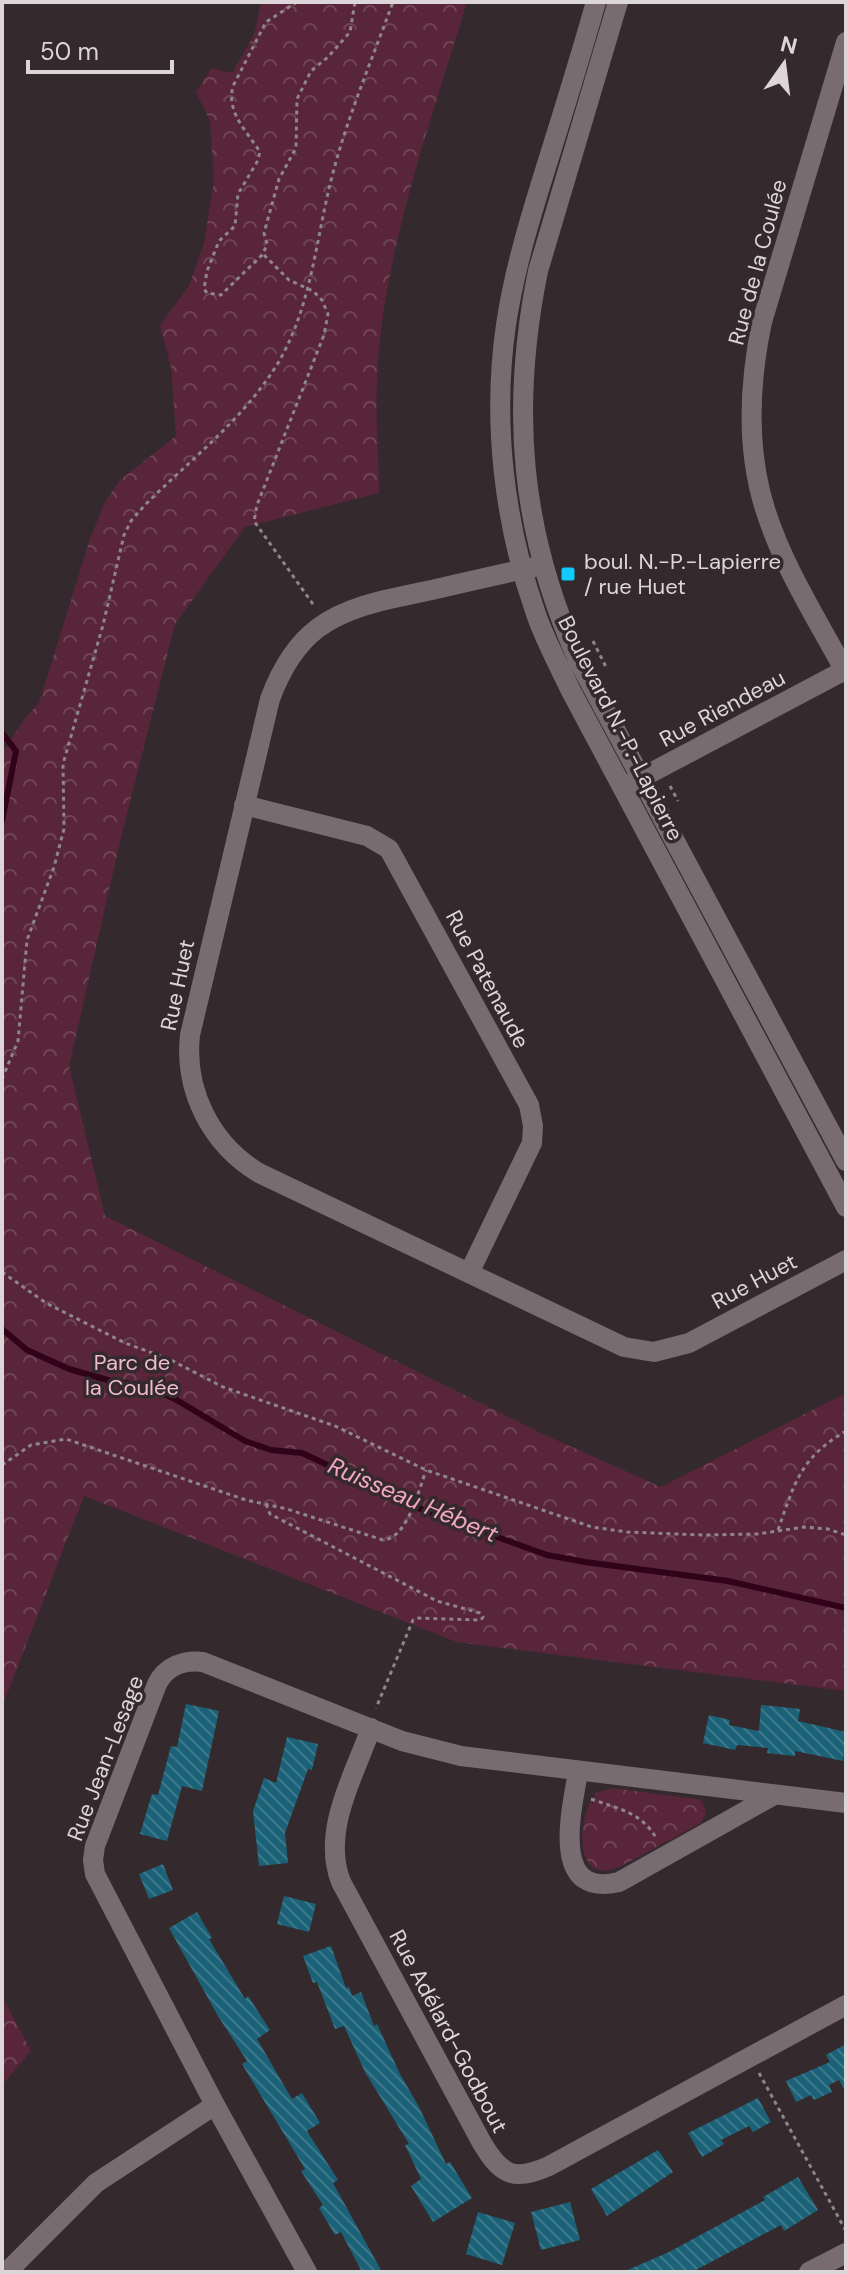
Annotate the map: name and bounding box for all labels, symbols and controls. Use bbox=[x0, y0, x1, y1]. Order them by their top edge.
scale bar bbox=[28, 24, 172, 74]
north arrow bbox=[744, 24, 824, 104]
text: N bbox=[777, 29, 800, 61]
text: 50 m bbox=[40, 36, 99, 67]
street label: Rue de la Coulée bbox=[721, 176, 794, 348]
place label: boul. N.-P.-Lapierre / rue Huet bbox=[584, 547, 781, 601]
marker: boul. N.-P.-Lapierre / rue Huet bbox=[559, 565, 577, 583]
street label: Boulevard N.-P.-Lapierre bbox=[551, 611, 690, 846]
street label: Rue Riendeau bbox=[654, 663, 790, 754]
street label: Rue Patenaude bbox=[439, 905, 536, 1053]
street label: Rue Huet bbox=[154, 937, 201, 1033]
street label: Rue Huet bbox=[707, 1247, 802, 1316]
park label: Parc de la Coulée bbox=[85, 1348, 179, 1402]
water label: Ruisseau Hébert bbox=[323, 1450, 504, 1550]
street label: Rue Jean-Lesage bbox=[61, 1671, 150, 1845]
street label: Rue Adélard-Godbout bbox=[383, 1925, 514, 2138]

